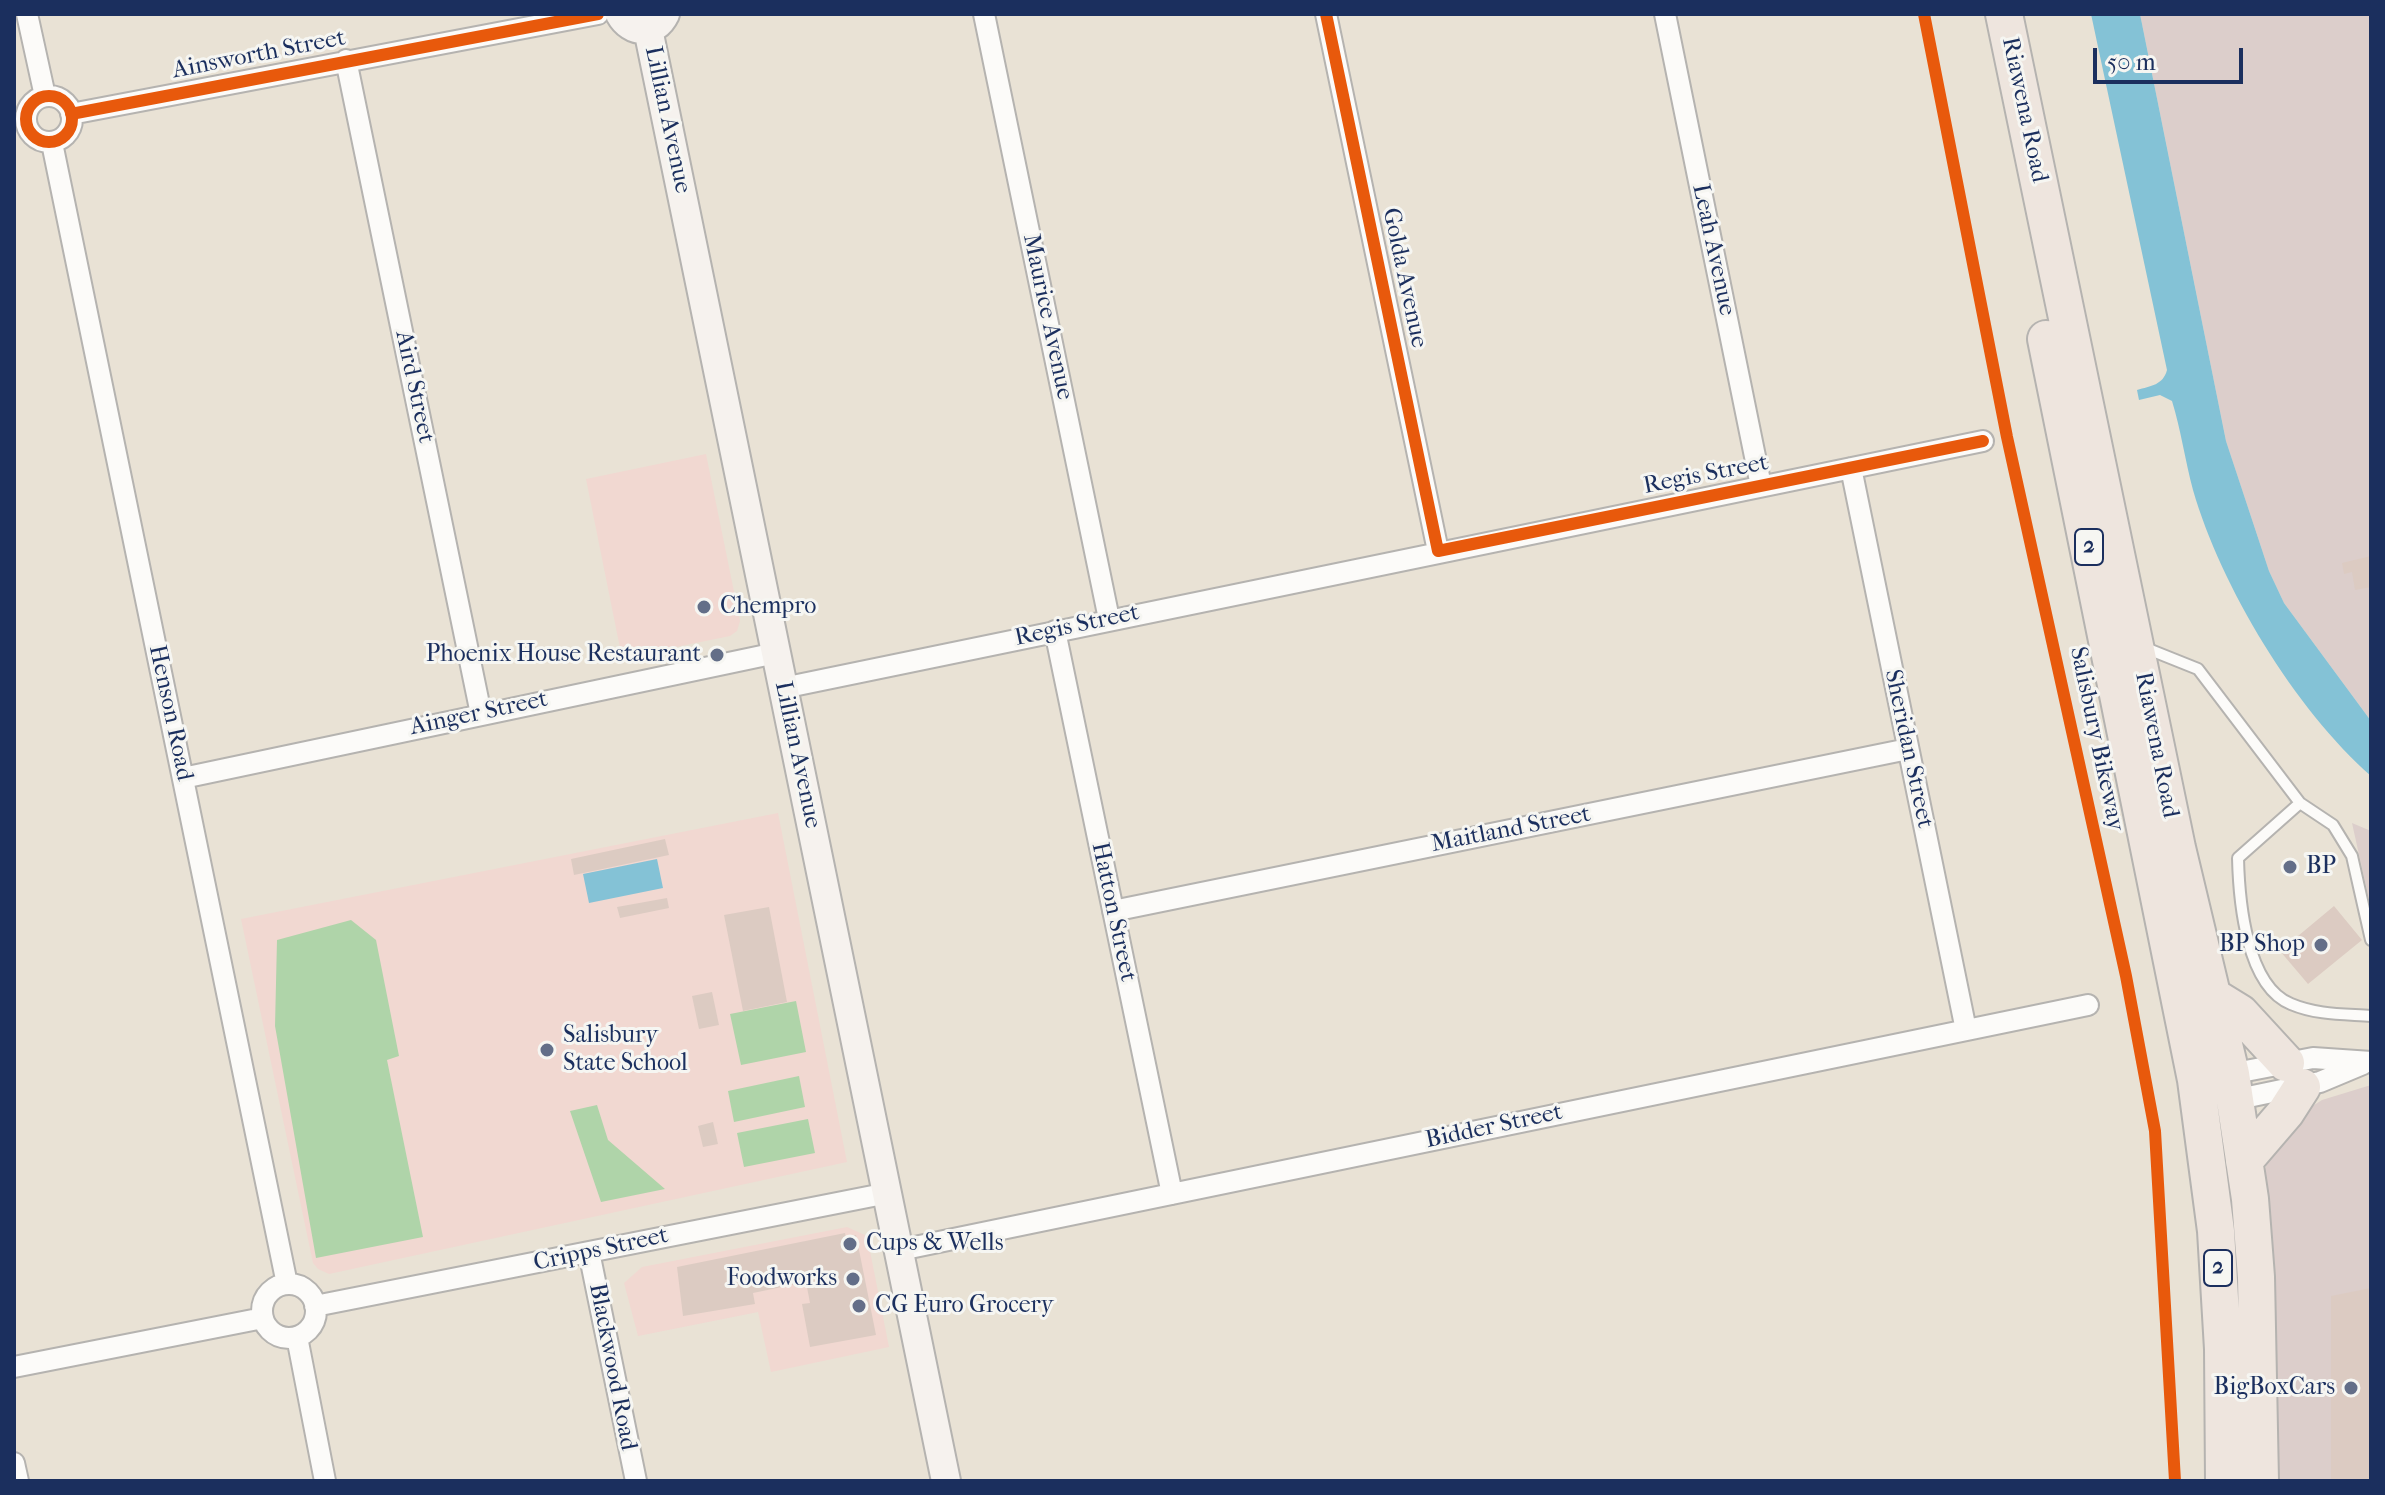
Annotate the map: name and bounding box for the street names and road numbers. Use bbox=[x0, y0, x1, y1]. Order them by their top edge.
street label: Ainsworth Street bbox=[170, 24, 348, 86]
street label: Riawena Road bbox=[1995, 35, 2053, 185]
street label: Lillian Avenue bbox=[637, 44, 697, 196]
street label: Leah Avenue bbox=[1685, 182, 1741, 318]
street label: Golda Avenue bbox=[1375, 205, 1433, 351]
street label: Maurice Avenue bbox=[1015, 231, 1079, 403]
street label: Aird Street bbox=[388, 328, 440, 446]
street label: Regis Street bbox=[1641, 449, 1771, 501]
road number: 2 bbox=[2075, 529, 2103, 565]
street label: Regis Street bbox=[1012, 599, 1142, 653]
street label: Henson Road bbox=[142, 643, 198, 783]
street label: Salisbury Bikeway bbox=[2062, 644, 2130, 834]
street label: Sheridan Street bbox=[1877, 667, 1939, 831]
street label: Riawena Road bbox=[2128, 670, 2184, 820]
street label: Lillian Avenue bbox=[767, 679, 827, 831]
street label: Ainger Street bbox=[408, 685, 550, 743]
street label: Maitland Street bbox=[1429, 800, 1593, 860]
street label: Hatton Street bbox=[1084, 840, 1142, 984]
street label: Bidder Street bbox=[1423, 1098, 1565, 1156]
street label: Cripps Street bbox=[531, 1222, 671, 1278]
road number: 2 bbox=[2204, 1250, 2232, 1286]
street label: Blackwood Road bbox=[582, 1281, 642, 1453]

